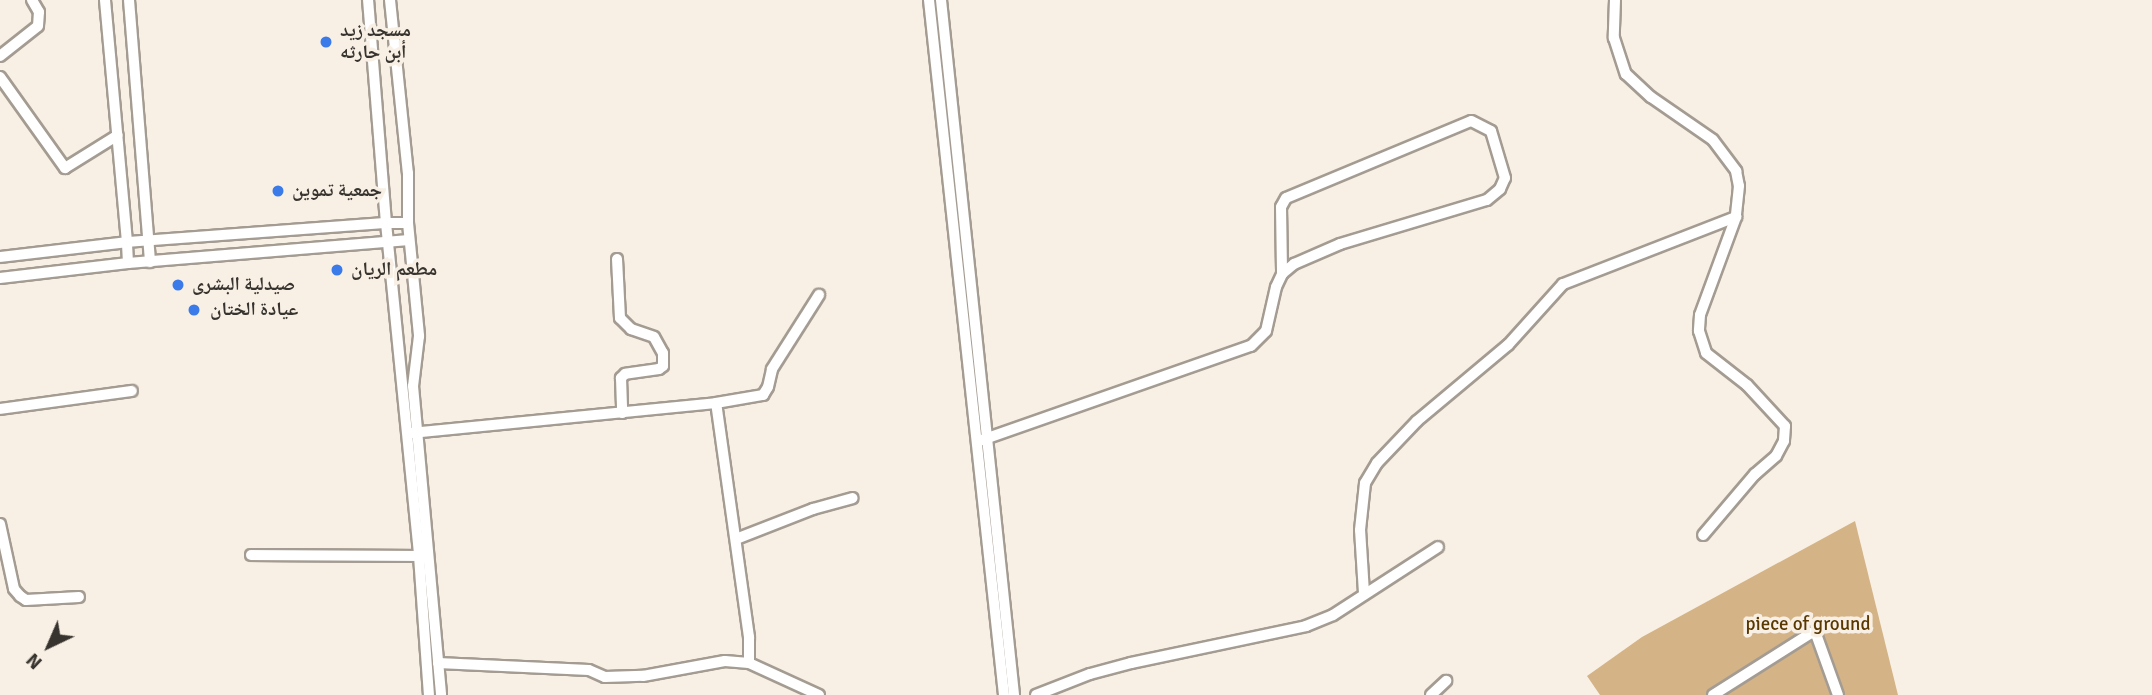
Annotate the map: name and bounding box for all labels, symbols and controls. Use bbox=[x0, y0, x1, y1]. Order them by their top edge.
place label: مسجد زيد أبن حارثه bbox=[340, 20, 411, 64]
marker: مسجد زيد أبن حارثه bbox=[318, 34, 334, 50]
place label: جمعية تموين bbox=[292, 180, 382, 202]
marker: جمعية تموين bbox=[270, 183, 286, 199]
place label: مطعم الريان bbox=[351, 259, 437, 281]
marker: مطعم الريان bbox=[329, 262, 345, 278]
place label: صيدلية البشرى bbox=[192, 274, 295, 296]
marker: صيدلية البشرى bbox=[170, 277, 186, 293]
place label: عيادة الختان bbox=[210, 299, 298, 321]
marker: عيادة الختان bbox=[184, 300, 204, 320]
north arrow bbox=[14, 611, 84, 681]
park label: piece of ground bbox=[1746, 614, 1870, 636]
text: N bbox=[21, 648, 48, 674]

